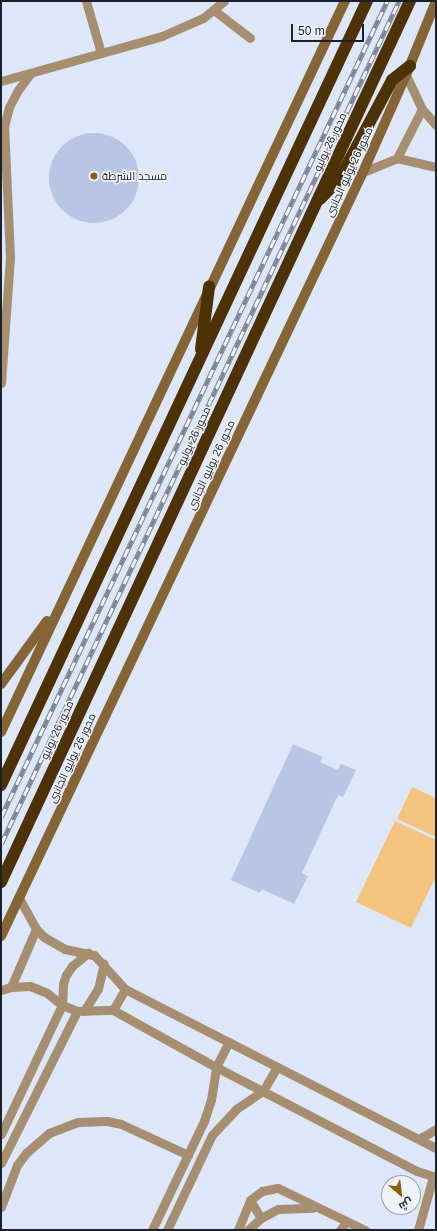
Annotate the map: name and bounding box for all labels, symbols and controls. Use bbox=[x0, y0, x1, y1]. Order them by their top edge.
scale bar bbox=[293, 16, 366, 42]
text: 50 m bbox=[298, 24, 325, 38]
street label: محور 26 يوليو bbox=[311, 111, 349, 173]
street label: محور 26 يوليو الجانبى bbox=[322, 125, 376, 219]
place label: مسجد الشرطة bbox=[102, 169, 167, 183]
marker: مسجد الشرطة bbox=[89, 171, 99, 181]
street label: محور 26 يوليو bbox=[175, 405, 213, 467]
street label: محور 26 يوليو الجانبى bbox=[184, 418, 238, 512]
street label: محور 26 يوليو bbox=[38, 699, 76, 761]
street label: محور 26 يوليو الجانبى bbox=[45, 711, 99, 805]
north arrow bbox=[381, 1175, 421, 1215]
text: ش bbox=[397, 1196, 415, 1213]

